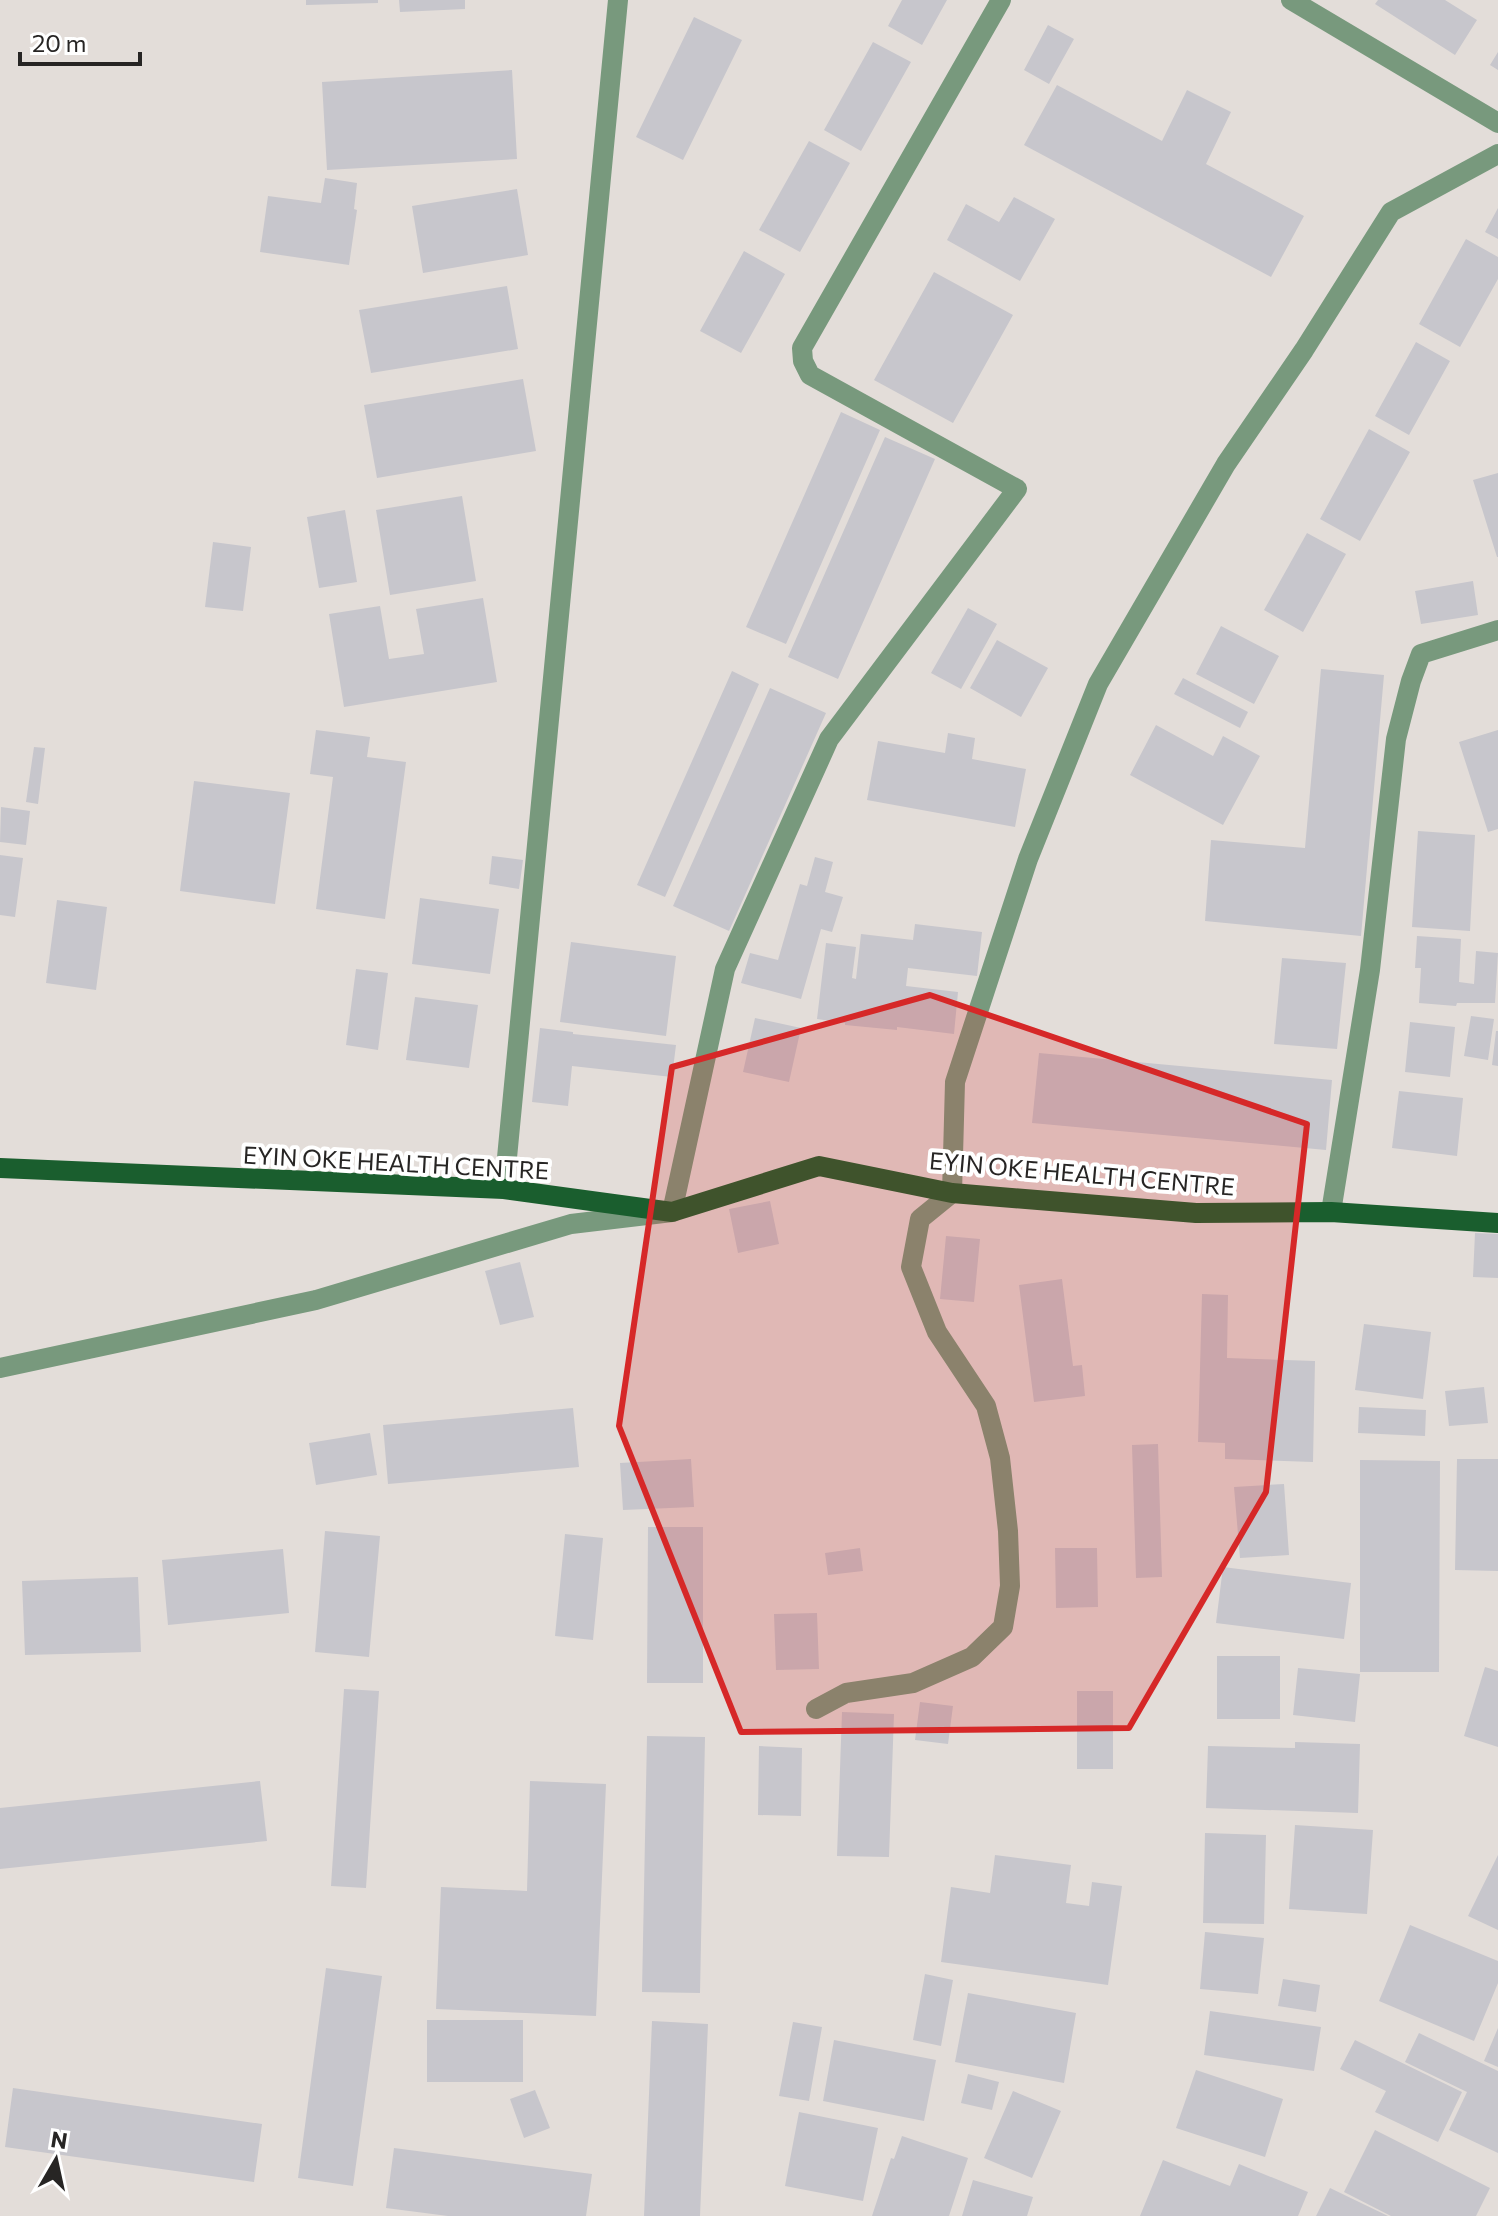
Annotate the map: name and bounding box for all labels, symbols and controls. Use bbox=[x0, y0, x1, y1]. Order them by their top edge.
scale bar bbox=[20, 16, 140, 66]
text: 20 m bbox=[32, 28, 86, 57]
street label: EYIN OKE HEALTH CENTRE bbox=[242, 1139, 550, 1185]
street label: EYIN OKE HEALTH CENTRE bbox=[928, 1145, 1236, 1201]
north arrow bbox=[16, 2120, 96, 2200]
text: N bbox=[49, 2125, 69, 2154]

